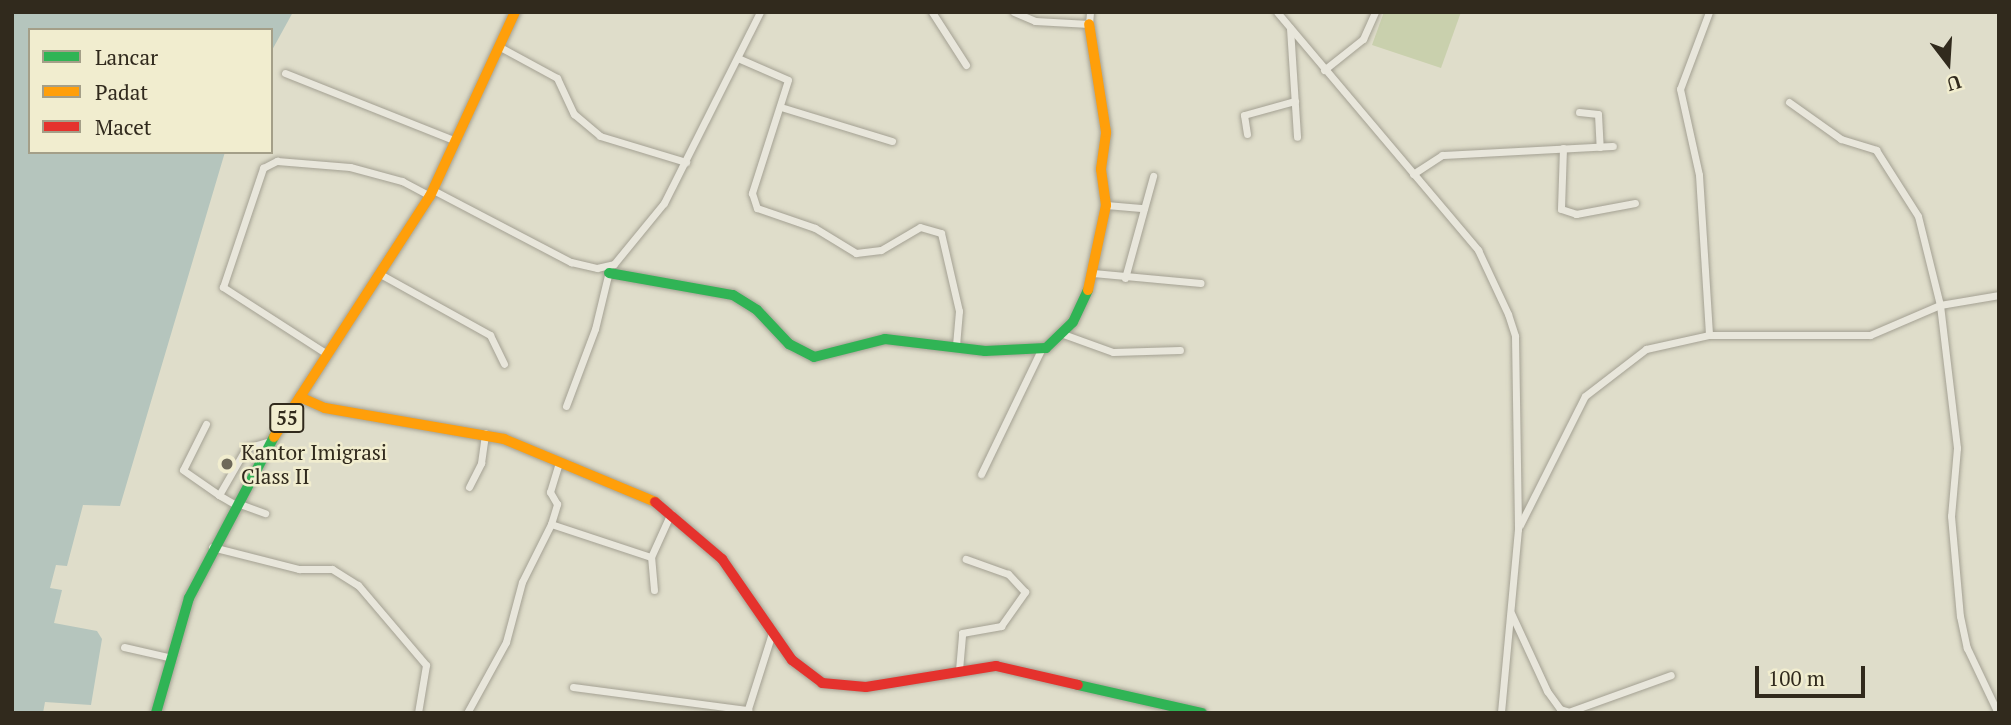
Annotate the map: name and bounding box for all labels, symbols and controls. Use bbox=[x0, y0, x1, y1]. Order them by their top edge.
legend bbox=[28, 28, 273, 154]
north arrow bbox=[1913, 28, 1983, 98]
text: Lancar bbox=[95, 43, 158, 71]
text: U bbox=[1944, 70, 1964, 98]
text: Padat bbox=[95, 78, 148, 106]
text: Macet bbox=[95, 113, 152, 141]
road number: 55 bbox=[268, 402, 306, 434]
place label: Kantor Imigrasi Class II bbox=[241, 439, 387, 489]
marker: Kantor Imigrasi Class II bbox=[219, 456, 235, 472]
scale bar bbox=[1759, 652, 1869, 696]
text: 100 m bbox=[1768, 664, 1825, 692]

